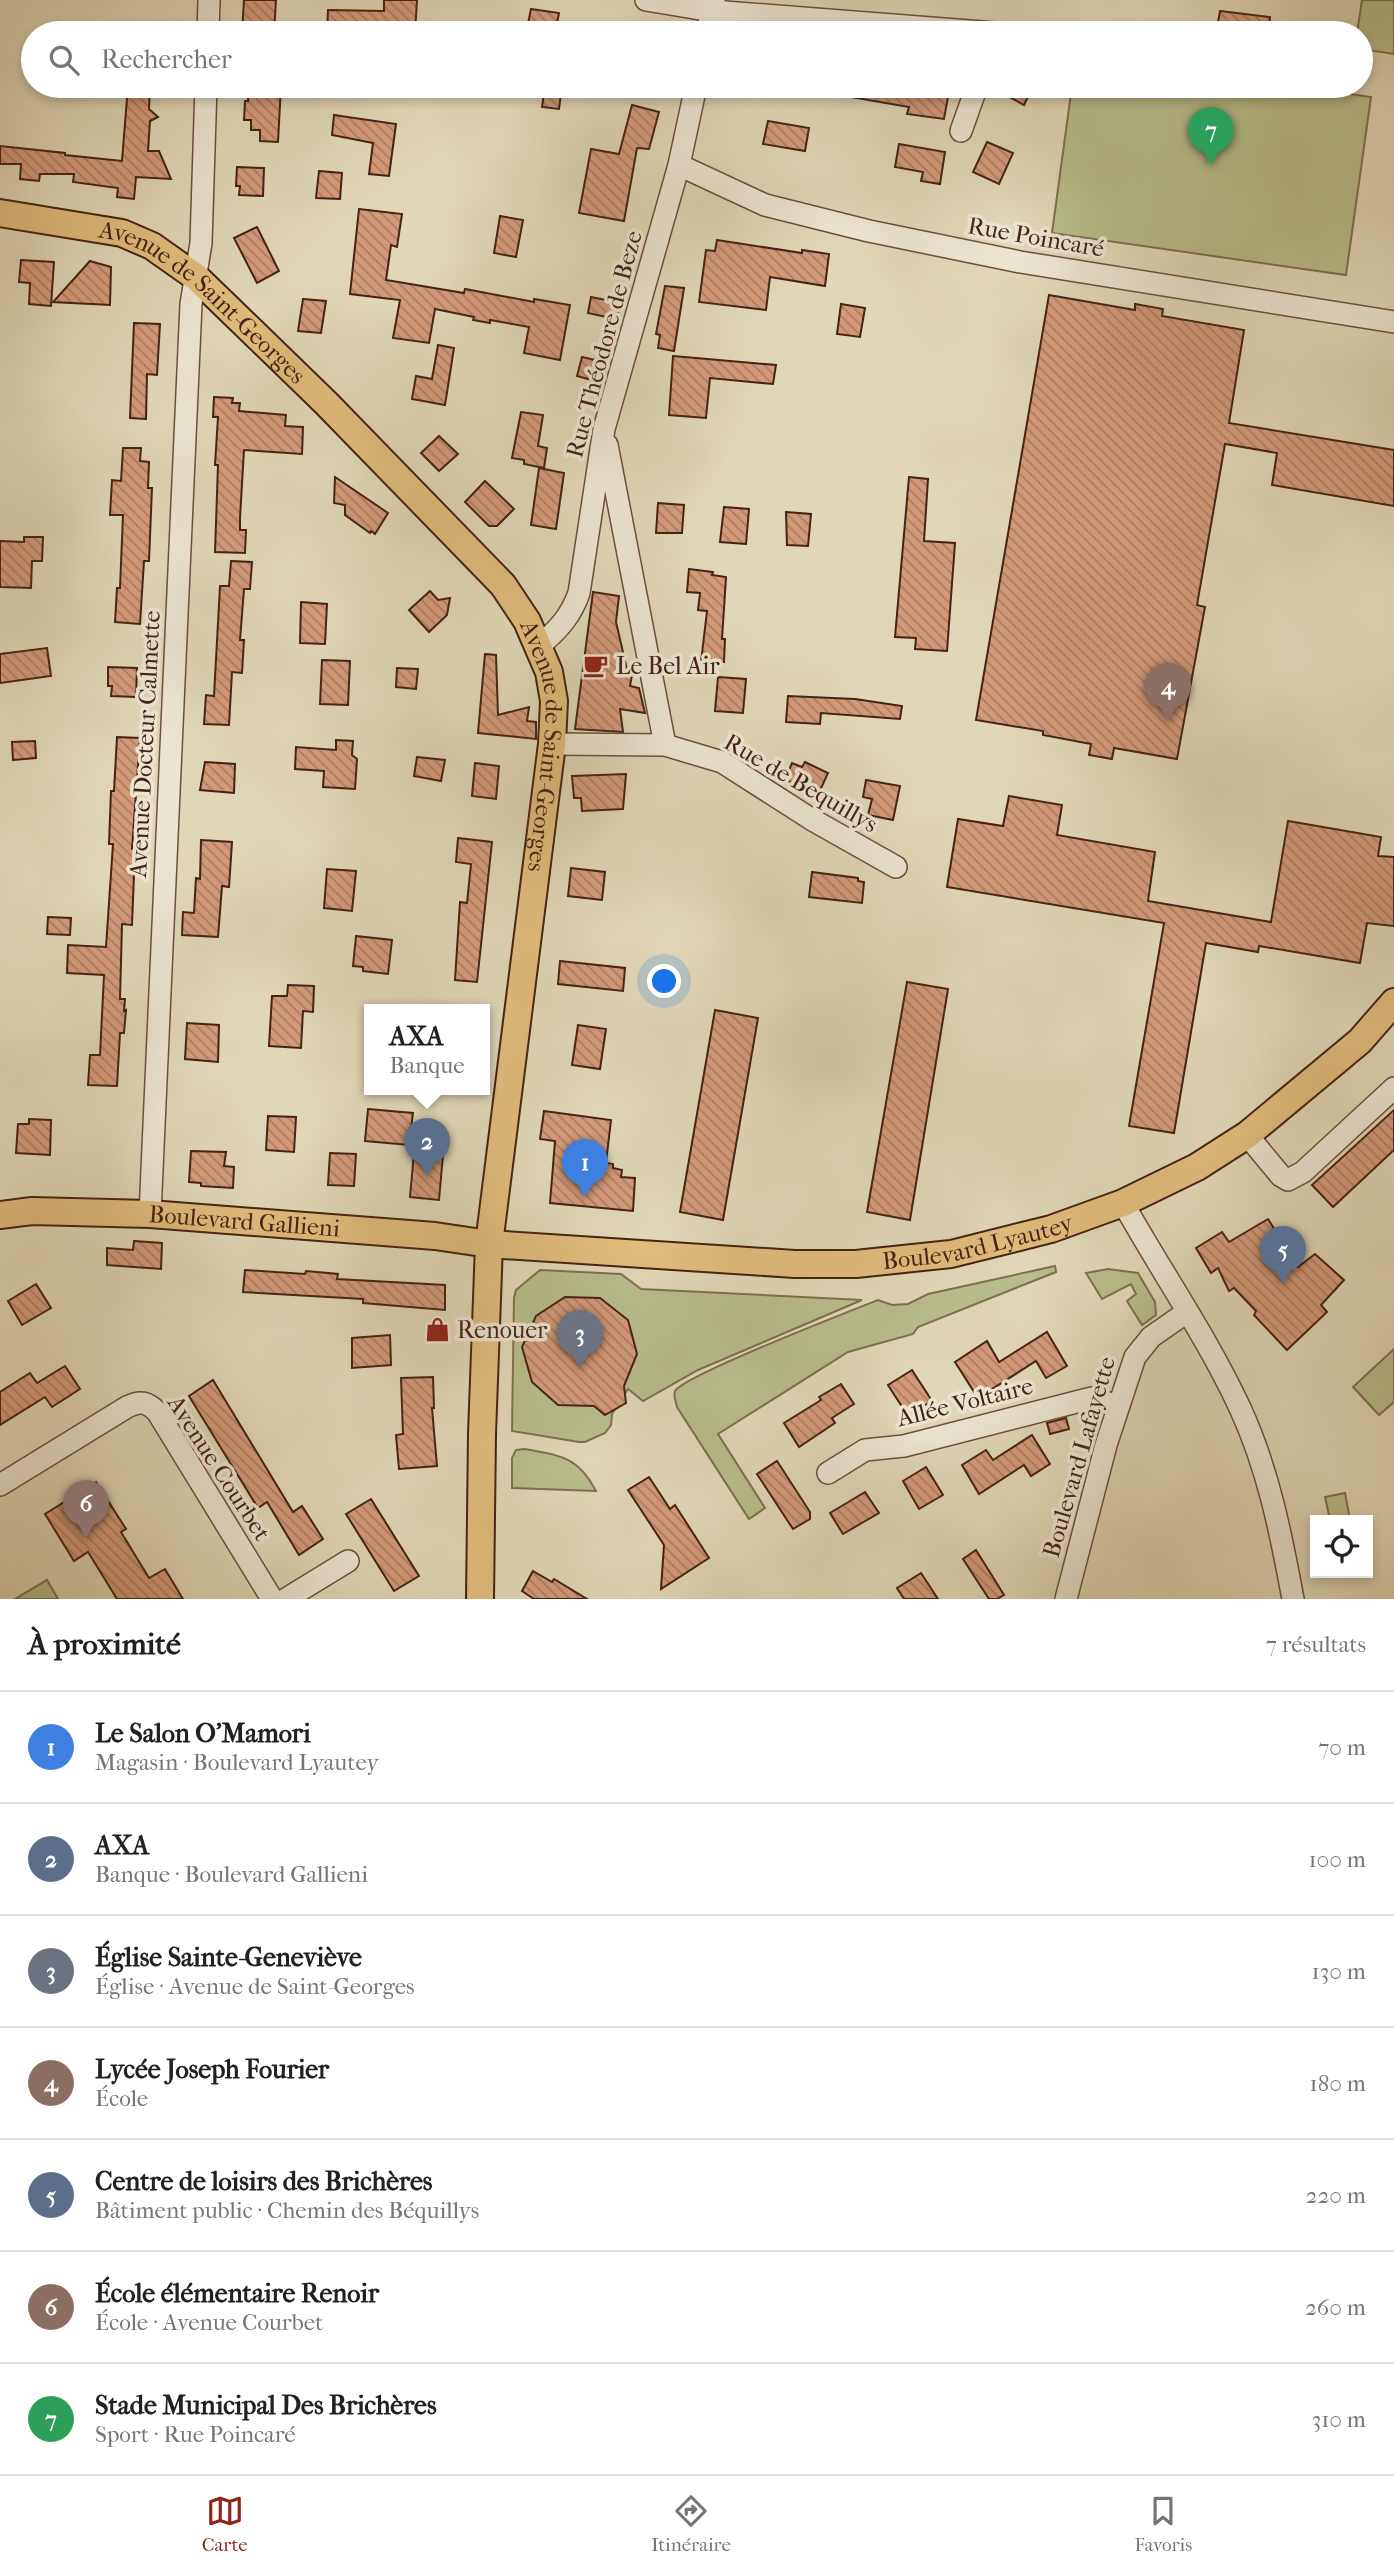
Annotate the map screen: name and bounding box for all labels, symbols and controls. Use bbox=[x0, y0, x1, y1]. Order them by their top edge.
search box bbox=[21, 21, 1373, 98]
icon: search bbox=[45, 41, 83, 79]
text: Rechercher bbox=[101, 44, 232, 75]
pin: 7 bbox=[1188, 107, 1234, 165]
street label: Rue Poincaré bbox=[966, 211, 1106, 263]
street label: Avenue de Saint-Georges bbox=[96, 215, 311, 390]
street label: Rue Théodore de Beze bbox=[560, 227, 648, 461]
street label: Avenue Docteur Calmette bbox=[124, 610, 166, 879]
street label: Avenue de Saint-Georges bbox=[514, 615, 568, 874]
cafe icon: Le Bel Air bbox=[582, 652, 610, 680]
place label: Le Bel Air bbox=[616, 652, 720, 680]
pin: 4 bbox=[1145, 663, 1191, 721]
street label: Rue de Bequillys bbox=[719, 728, 883, 838]
your location bbox=[647, 964, 681, 998]
popup bbox=[364, 1004, 490, 1095]
text: AXA bbox=[389, 1021, 443, 1052]
text: Banque bbox=[389, 1052, 465, 1079]
pin: 2 bbox=[404, 1118, 450, 1176]
pin: 1 bbox=[562, 1139, 608, 1197]
street label: Boulevard Gallieni bbox=[148, 1200, 341, 1243]
street label: Boulevard Lyautey bbox=[881, 1208, 1078, 1275]
pin: 5 bbox=[1260, 1226, 1306, 1284]
pin: 3 bbox=[557, 1310, 603, 1368]
shop icon: Renouer bbox=[423, 1316, 451, 1344]
place label: Renouer bbox=[457, 1316, 548, 1344]
street label: Boulevard Lafayette bbox=[1037, 1353, 1121, 1561]
street label: Allée Voltaire bbox=[893, 1372, 1036, 1433]
street label: Avenue Courbet bbox=[161, 1389, 277, 1546]
pin: 6 bbox=[63, 1480, 109, 1538]
map controls bbox=[1310, 1515, 1373, 1578]
button: locate bbox=[1310, 1515, 1373, 1578]
text: À proximité bbox=[28, 1627, 181, 1662]
text: 7 résultats bbox=[1266, 1631, 1366, 1658]
text: Le Salon O'Mamori bbox=[95, 1718, 311, 1749]
text: 1 bbox=[47, 1734, 55, 1761]
text: 70 m bbox=[1318, 1734, 1366, 1761]
text: Magasin · Boulevard Lyautey bbox=[95, 1749, 379, 1776]
text: AXA bbox=[95, 1830, 149, 1861]
text: 2 bbox=[45, 1846, 57, 1873]
text: 100 m bbox=[1308, 1846, 1366, 1873]
text: Banque · Boulevard Gallieni bbox=[95, 1861, 368, 1888]
text: Église Sainte-Geneviève bbox=[95, 1942, 362, 1973]
text: 3 bbox=[46, 1958, 56, 1985]
text: 130 m bbox=[1312, 1958, 1366, 1985]
text: Église · Avenue de Saint-Georges bbox=[95, 1973, 415, 2000]
text: Lycée Joseph Fourier bbox=[95, 2054, 329, 2085]
text: 4 bbox=[44, 2070, 58, 2097]
text: 180 m bbox=[1309, 2070, 1366, 2097]
text: École bbox=[95, 2085, 148, 2112]
text: Centre de loisirs des Brichères bbox=[95, 2166, 432, 2197]
text: 5 bbox=[46, 2182, 56, 2209]
text: 220 m bbox=[1306, 2182, 1366, 2209]
text: Bâtiment public · Chemin des Béquillys bbox=[95, 2197, 479, 2224]
text: École élémentaire Renoir bbox=[95, 2278, 379, 2309]
text: 6 bbox=[45, 2294, 57, 2321]
text: 260 m bbox=[1305, 2294, 1366, 2321]
text: École · Avenue Courbet bbox=[95, 2309, 323, 2336]
text: Stade Municipal Des Brichères bbox=[95, 2390, 437, 2421]
text: 7 bbox=[45, 2406, 57, 2433]
text: 310 m bbox=[1312, 2406, 1366, 2433]
text: Sport · Rue Poincaré bbox=[95, 2421, 296, 2448]
tab: Carte bbox=[202, 2492, 248, 2556]
tab: Itinéraire bbox=[651, 2492, 731, 2556]
tab: Favoris bbox=[1134, 2492, 1192, 2556]

